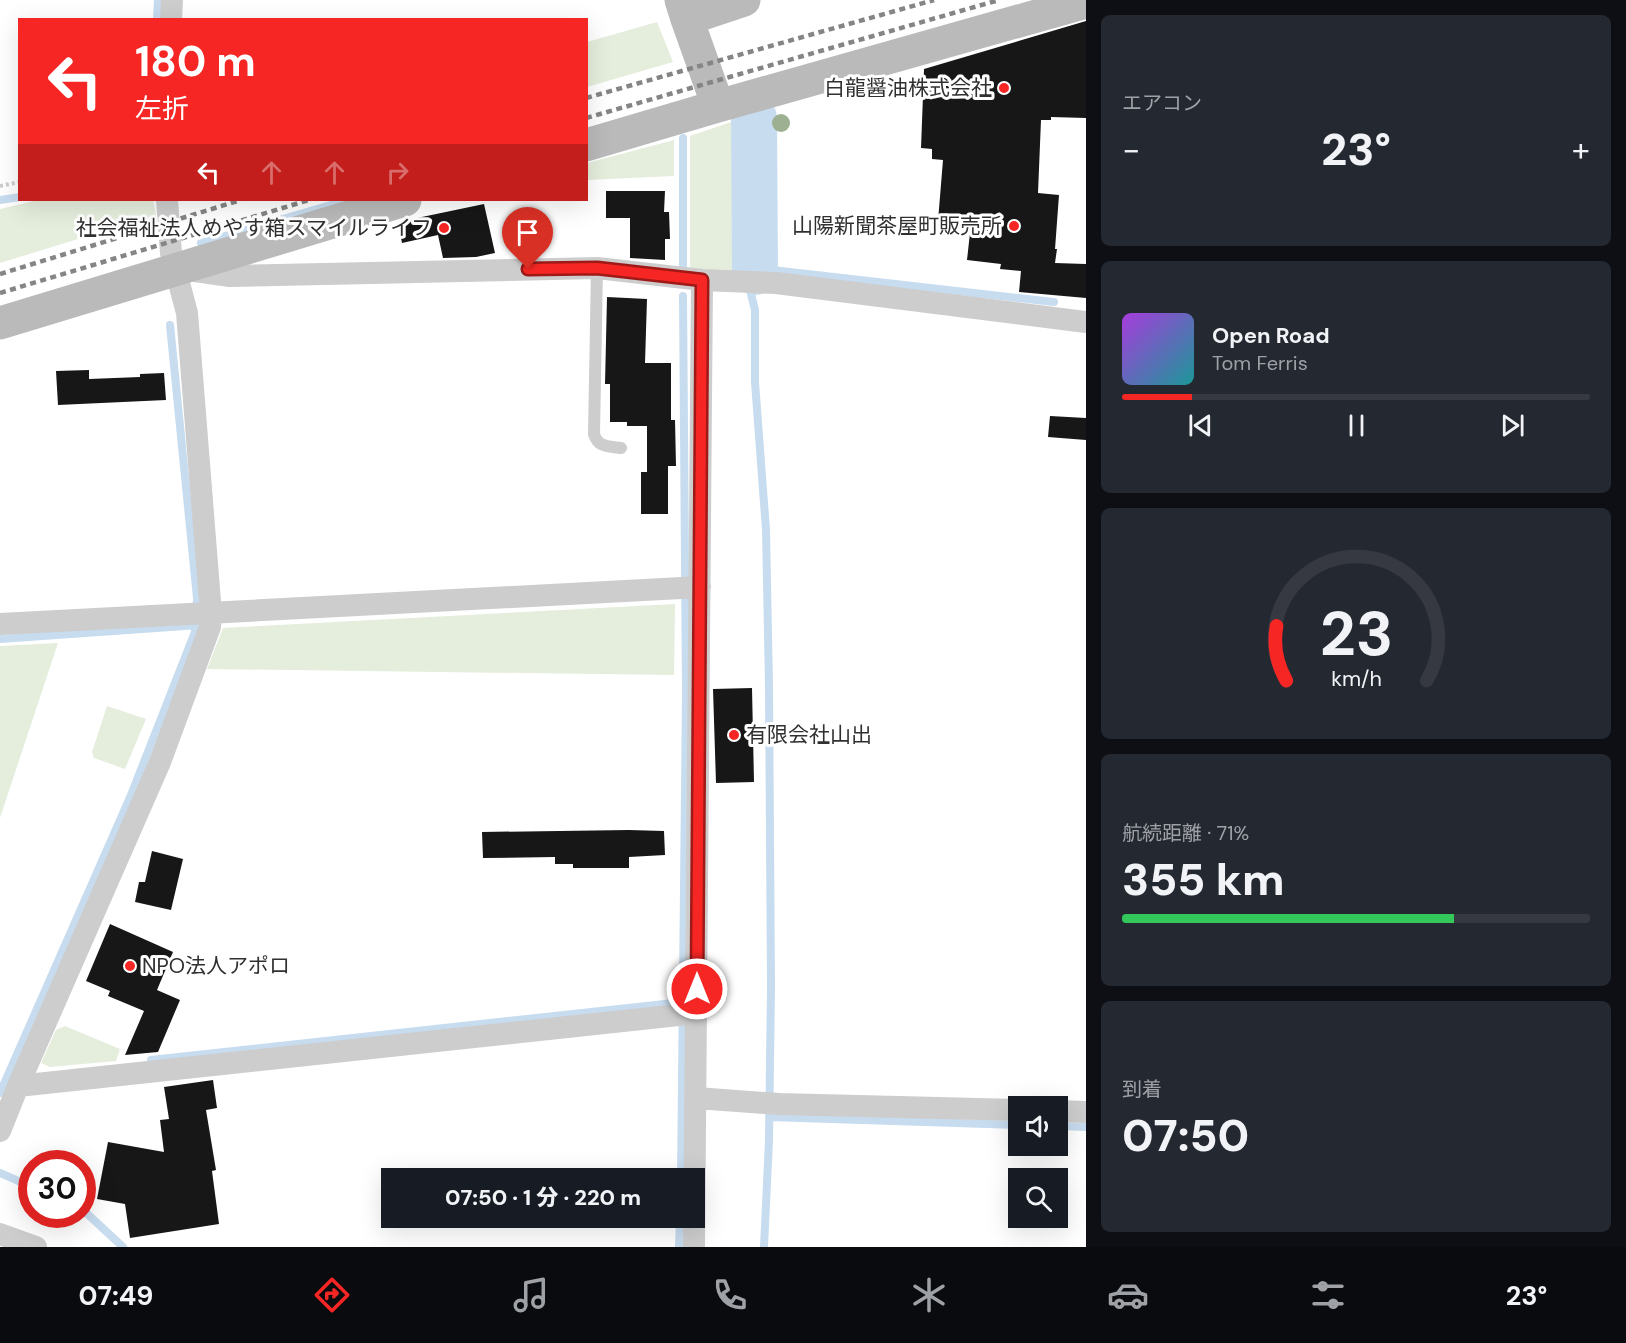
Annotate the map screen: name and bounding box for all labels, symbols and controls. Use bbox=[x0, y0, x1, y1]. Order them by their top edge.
text: 180 m bbox=[135, 34, 256, 89]
icon: left bbox=[36, 42, 114, 120]
place label: 白龍醤油株式会社 bbox=[824, 74, 992, 102]
marker: 白龍醤油株式会社 bbox=[997, 81, 1011, 95]
text: エアコン bbox=[1122, 90, 1202, 116]
text: 左折 bbox=[135, 91, 189, 126]
text: 23° bbox=[1321, 120, 1391, 179]
text: − bbox=[1122, 128, 1140, 171]
text: + bbox=[1572, 128, 1590, 171]
icon: left bbox=[192, 156, 225, 189]
icon: ahead bbox=[255, 156, 288, 189]
icon: ahead bbox=[318, 156, 351, 189]
icon: right bbox=[381, 156, 414, 189]
pin bbox=[502, 207, 553, 269]
place label: 山陽新聞茶屋町販売所 bbox=[792, 212, 1002, 240]
place label: 社会福祉法人めやす箱スマイルライフ bbox=[76, 214, 432, 242]
icon: arrive bbox=[511, 216, 544, 249]
marker: 山陽新聞茶屋町販売所 bbox=[1007, 219, 1021, 233]
marker: 社会福祉法人めやす箱スマイルライフ bbox=[437, 221, 451, 235]
text: Open Road bbox=[1212, 321, 1330, 350]
text: Tom Ferris bbox=[1212, 350, 1308, 376]
icon: previous bbox=[1184, 409, 1217, 442]
icon: pause bbox=[1340, 409, 1373, 442]
icon: next bbox=[1496, 409, 1529, 442]
text: 23 bbox=[1319, 593, 1393, 674]
text: km/h bbox=[1331, 665, 1381, 693]
place label: 有限会社山出 bbox=[746, 721, 872, 749]
marker: 有限会社山出 bbox=[727, 728, 741, 742]
text: 航続距離 · 71% bbox=[1122, 820, 1249, 846]
text: 355 km bbox=[1122, 850, 1285, 909]
place label: NPO法人アポロ bbox=[142, 952, 290, 980]
position arrow bbox=[665, 957, 729, 1021]
marker: NPO法人アポロ bbox=[123, 959, 137, 973]
text: 到着 bbox=[1122, 1076, 1162, 1102]
map controls bbox=[1008, 1096, 1068, 1228]
button: sound bbox=[1008, 1096, 1068, 1156]
text: 07:50 bbox=[1122, 1106, 1249, 1165]
speed limit sign: 30 bbox=[18, 1150, 96, 1228]
button: search bbox=[1008, 1168, 1068, 1228]
text: 07:50 · 1 分 · 220 m bbox=[445, 1183, 641, 1212]
icon: directions bbox=[311, 1274, 353, 1316]
icon: music bbox=[510, 1274, 552, 1316]
icon: phone bbox=[709, 1274, 751, 1316]
icon: climate bbox=[908, 1274, 950, 1316]
icon: car bbox=[1107, 1274, 1149, 1316]
icon: filters bbox=[1307, 1274, 1349, 1316]
text: 07:49 bbox=[79, 1278, 153, 1313]
text: 23° bbox=[1506, 1278, 1547, 1313]

